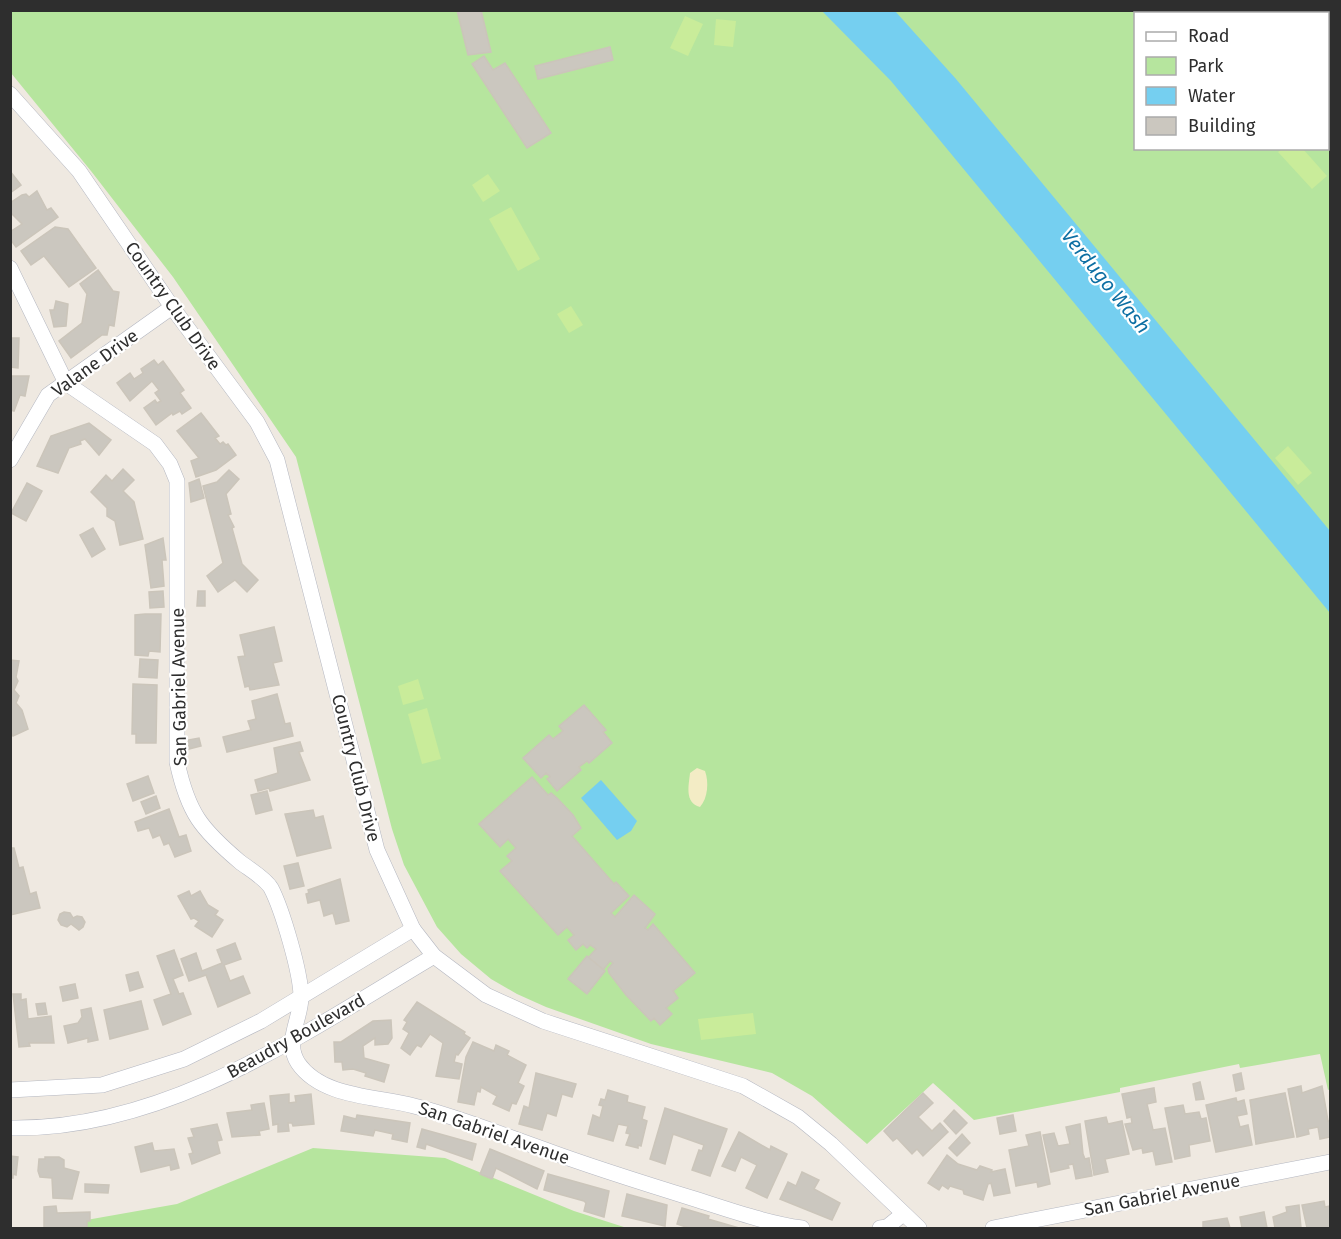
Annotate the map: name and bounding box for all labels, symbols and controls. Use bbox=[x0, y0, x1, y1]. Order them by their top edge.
legend bbox=[1134, 12, 1329, 150]
text: Road bbox=[1188, 25, 1230, 47]
text: Park bbox=[1188, 55, 1224, 77]
text: Water bbox=[1188, 85, 1235, 107]
text: Building bbox=[1188, 115, 1256, 137]
water label: Verdugo Wash bbox=[1056, 224, 1156, 338]
street label: Country Club Drive bbox=[120, 238, 226, 374]
street label: Valane Drive bbox=[48, 324, 142, 402]
street label: San Gabriel Avenue bbox=[167, 608, 191, 766]
street label: Country Club Drive bbox=[327, 692, 385, 844]
street label: Beaudry Boulevard bbox=[223, 989, 369, 1083]
street label: San Gabriel Avenue bbox=[416, 1097, 572, 1169]
street label: San Gabriel Avenue bbox=[1082, 1169, 1242, 1221]

